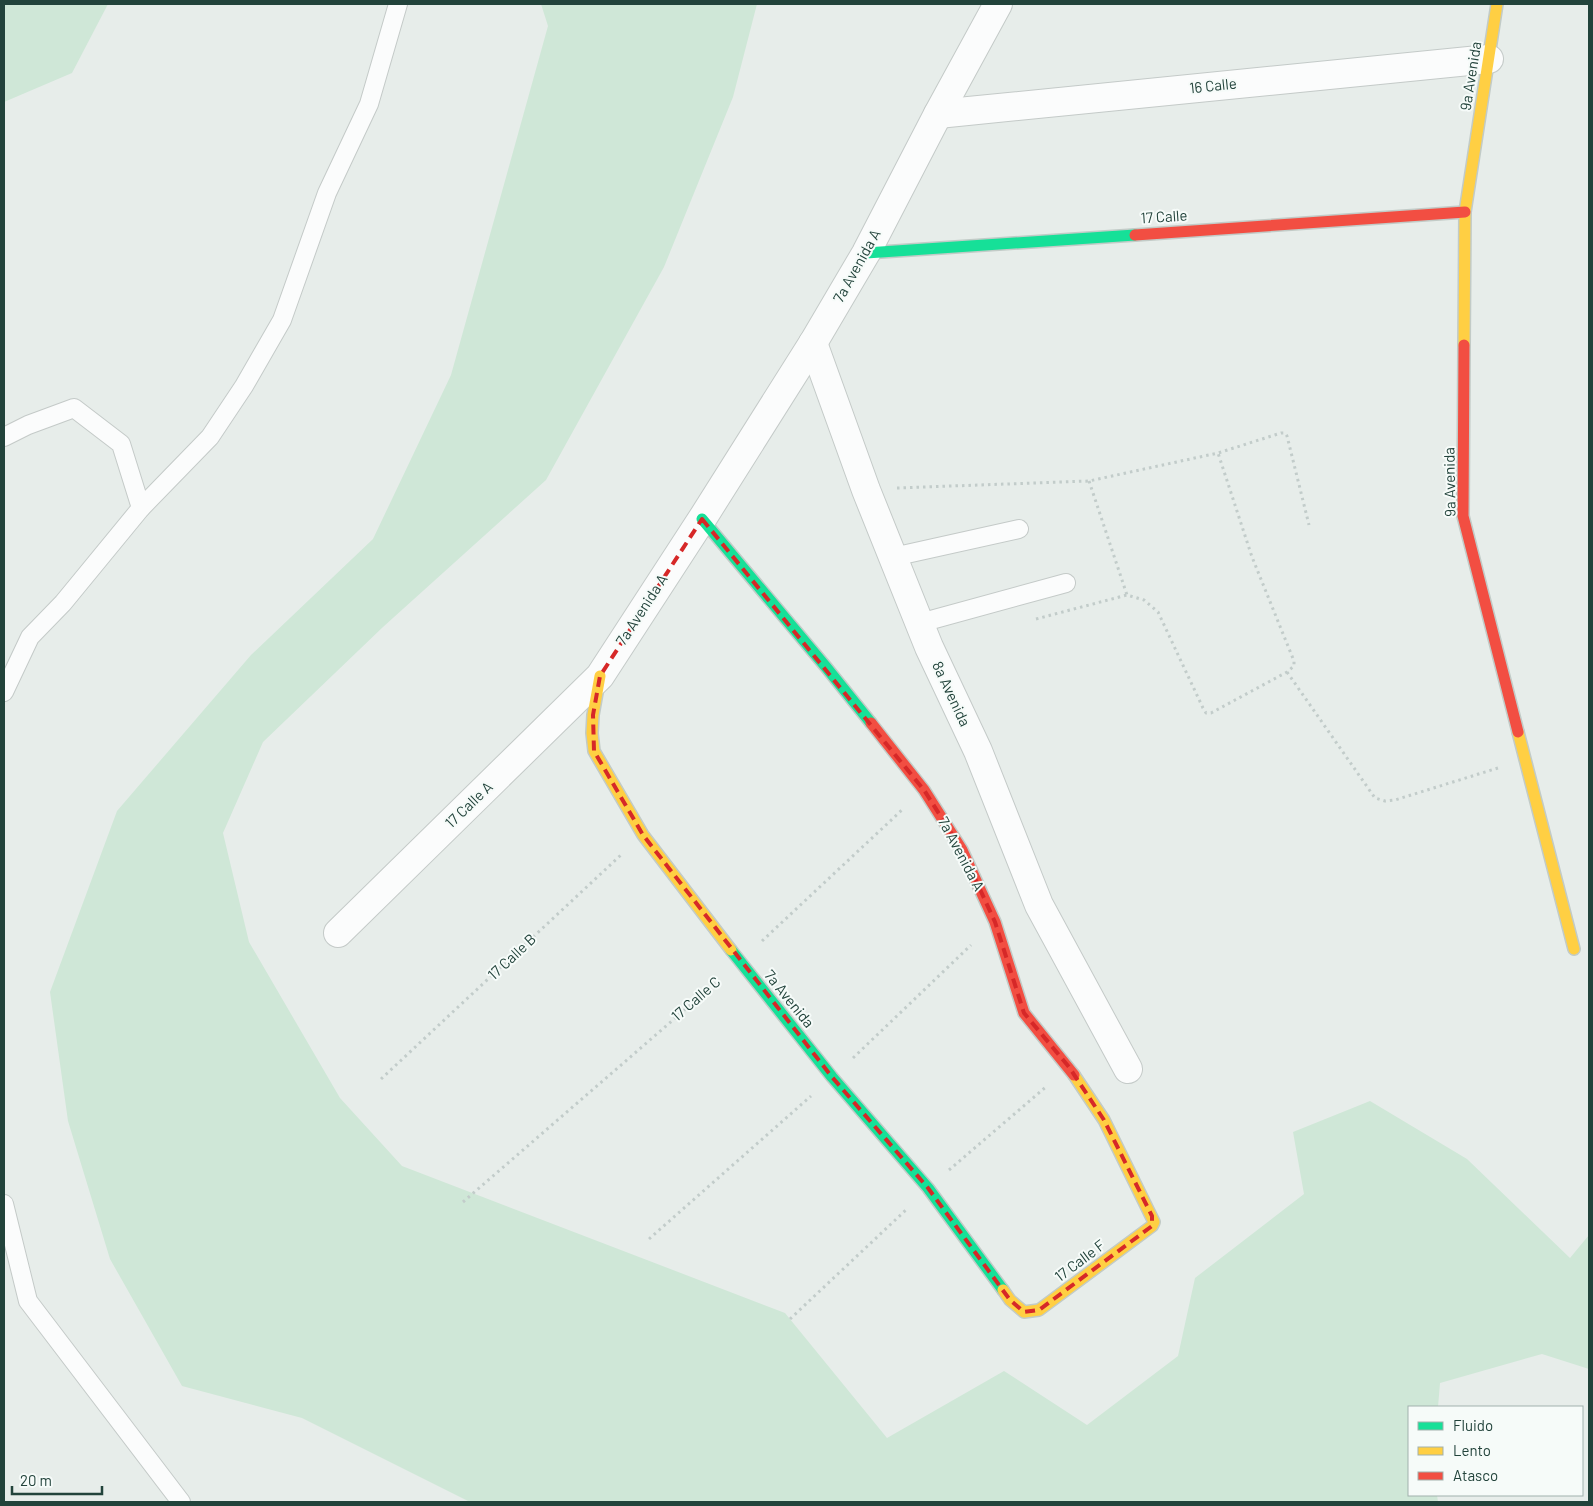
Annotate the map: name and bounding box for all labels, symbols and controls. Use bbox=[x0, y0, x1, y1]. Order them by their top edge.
street label: 9a Avenida bbox=[1456, 40, 1484, 112]
street label: 16 Calle bbox=[1188, 74, 1237, 96]
street label: 17 Calle bbox=[1140, 205, 1188, 227]
street label: 7a Avenida A bbox=[829, 226, 884, 305]
street label: 9a Avenida bbox=[1439, 447, 1459, 517]
street label: 7a Avenida A bbox=[612, 571, 671, 648]
street label: 8a Avenida bbox=[929, 658, 975, 729]
street label: 17 Calle A bbox=[441, 777, 496, 831]
street label: 7a Avenida A bbox=[935, 813, 989, 894]
street label: 17 Calle B bbox=[483, 929, 539, 983]
street label: 7a Avenida bbox=[761, 966, 819, 1031]
street label: 17 Calle C bbox=[667, 972, 724, 1024]
street label: 17 Calle F bbox=[1051, 1235, 1109, 1285]
legend bbox=[1408, 1406, 1583, 1496]
text: Fluido bbox=[1453, 1416, 1493, 1434]
text: Lento bbox=[1453, 1441, 1491, 1459]
scale bar bbox=[12, 1464, 102, 1496]
text: Atasco bbox=[1453, 1466, 1498, 1484]
text: 20 m bbox=[20, 1471, 52, 1489]

